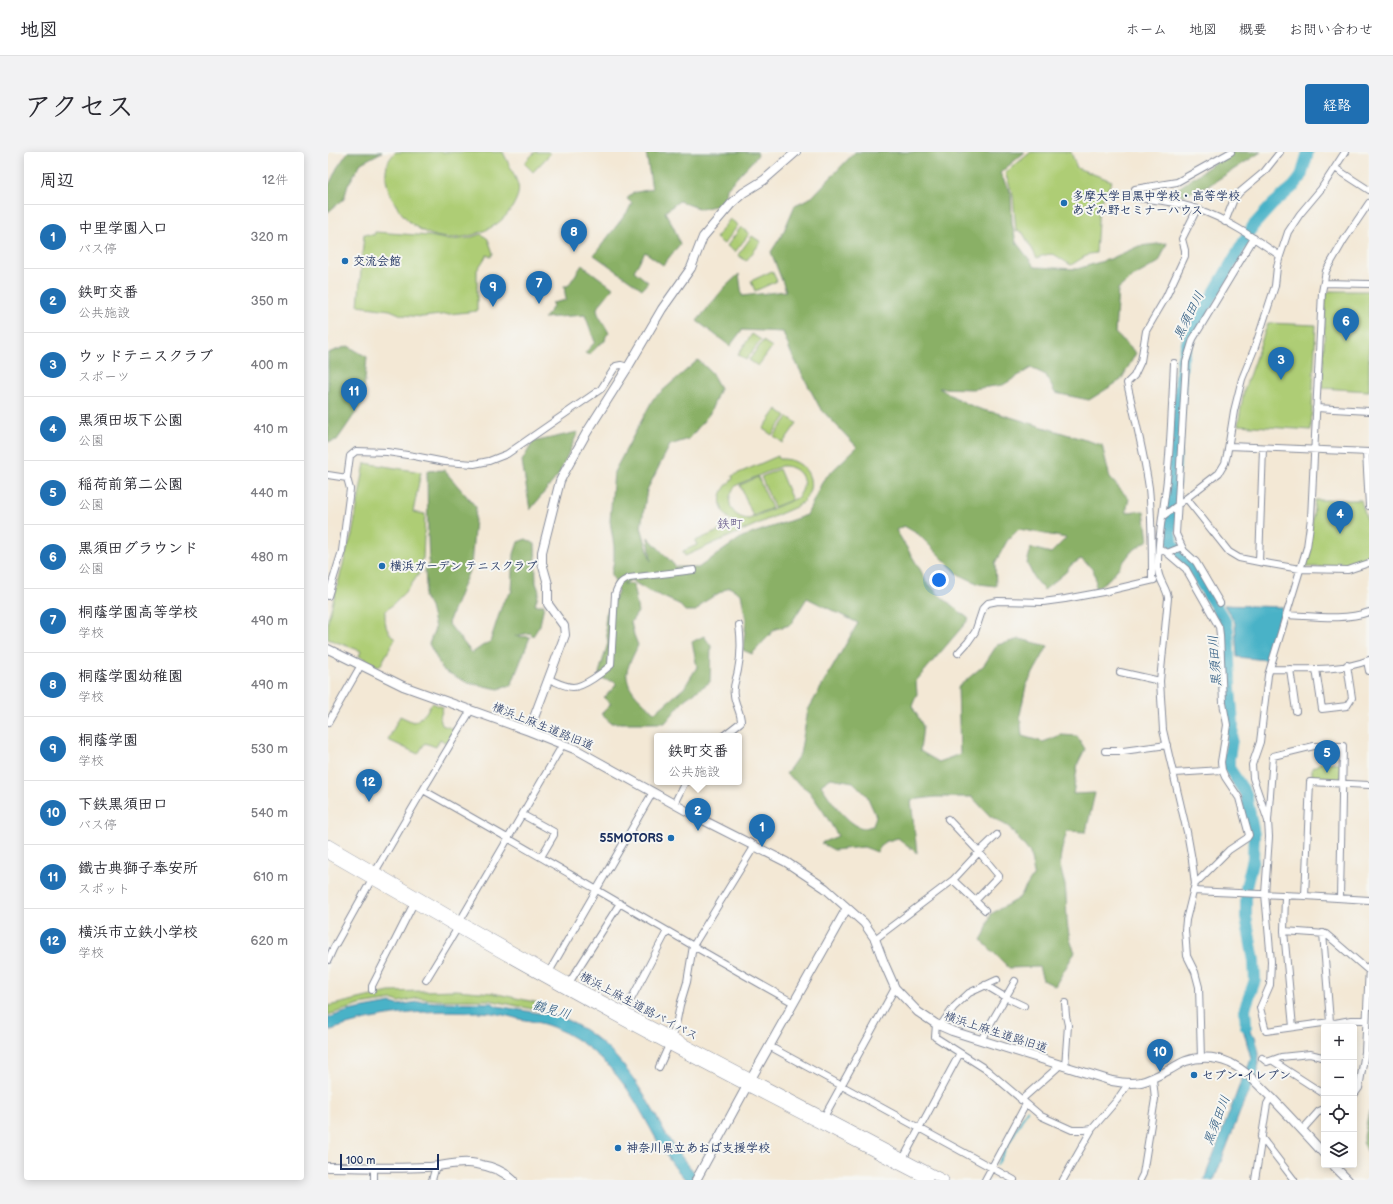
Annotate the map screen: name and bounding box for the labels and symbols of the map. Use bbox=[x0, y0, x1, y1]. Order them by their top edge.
place label: 多摩大学目黒中学校・高等学校 あざみ野セミナーハウス bbox=[1072, 189, 1240, 218]
marker: 多摩大学目黒中学校・高等学校 あざみ野セミナーハウス bbox=[1059, 198, 1069, 208]
pin: 8 bbox=[561, 219, 587, 252]
place label: 交流会館 bbox=[353, 254, 401, 269]
marker: 交流会館 bbox=[340, 256, 350, 266]
pin: 7 bbox=[526, 271, 552, 304]
pin: 9 bbox=[480, 274, 506, 307]
water label: 黒須田川 bbox=[1170, 289, 1208, 342]
pin: 6 bbox=[1333, 308, 1359, 341]
pin: 3 bbox=[1268, 347, 1294, 380]
pin: 11 bbox=[341, 378, 367, 411]
pin: 4 bbox=[1327, 501, 1353, 534]
district label: 鉄町 bbox=[717, 516, 743, 532]
place label: 横浜ガーデン テニスクラブ bbox=[390, 559, 537, 574]
marker: 横浜ガーデン テニスクラブ bbox=[377, 561, 387, 571]
your location bbox=[929, 570, 949, 590]
water label: 黒須田川 bbox=[1205, 634, 1225, 687]
street label: 横浜上麻生道路旧道 bbox=[490, 699, 596, 754]
pin: 5 bbox=[1314, 740, 1340, 773]
pin: 12 bbox=[356, 769, 382, 802]
pin: 2 bbox=[685, 798, 711, 831]
pin: 1 bbox=[749, 814, 775, 847]
place label: 55MOTORS bbox=[599, 831, 663, 846]
marker: 55MOTORS bbox=[666, 833, 676, 843]
street label: 横浜上麻生道路バイパス bbox=[577, 969, 700, 1044]
water label: 鶴見川 bbox=[531, 997, 573, 1023]
street label: 横浜上麻生道路旧道 bbox=[942, 1009, 1050, 1056]
pin: 10 bbox=[1147, 1039, 1173, 1072]
place label: セブン-イレブン bbox=[1202, 1068, 1291, 1083]
marker: セブン-イレブン bbox=[1189, 1070, 1199, 1080]
water label: 黒須田川 bbox=[1200, 1093, 1234, 1148]
place label: 神奈川県立あおば支援学校 bbox=[626, 1141, 770, 1156]
marker: 神奈川県立あおば支援学校 bbox=[613, 1143, 623, 1153]
scale bar bbox=[340, 1152, 439, 1171]

